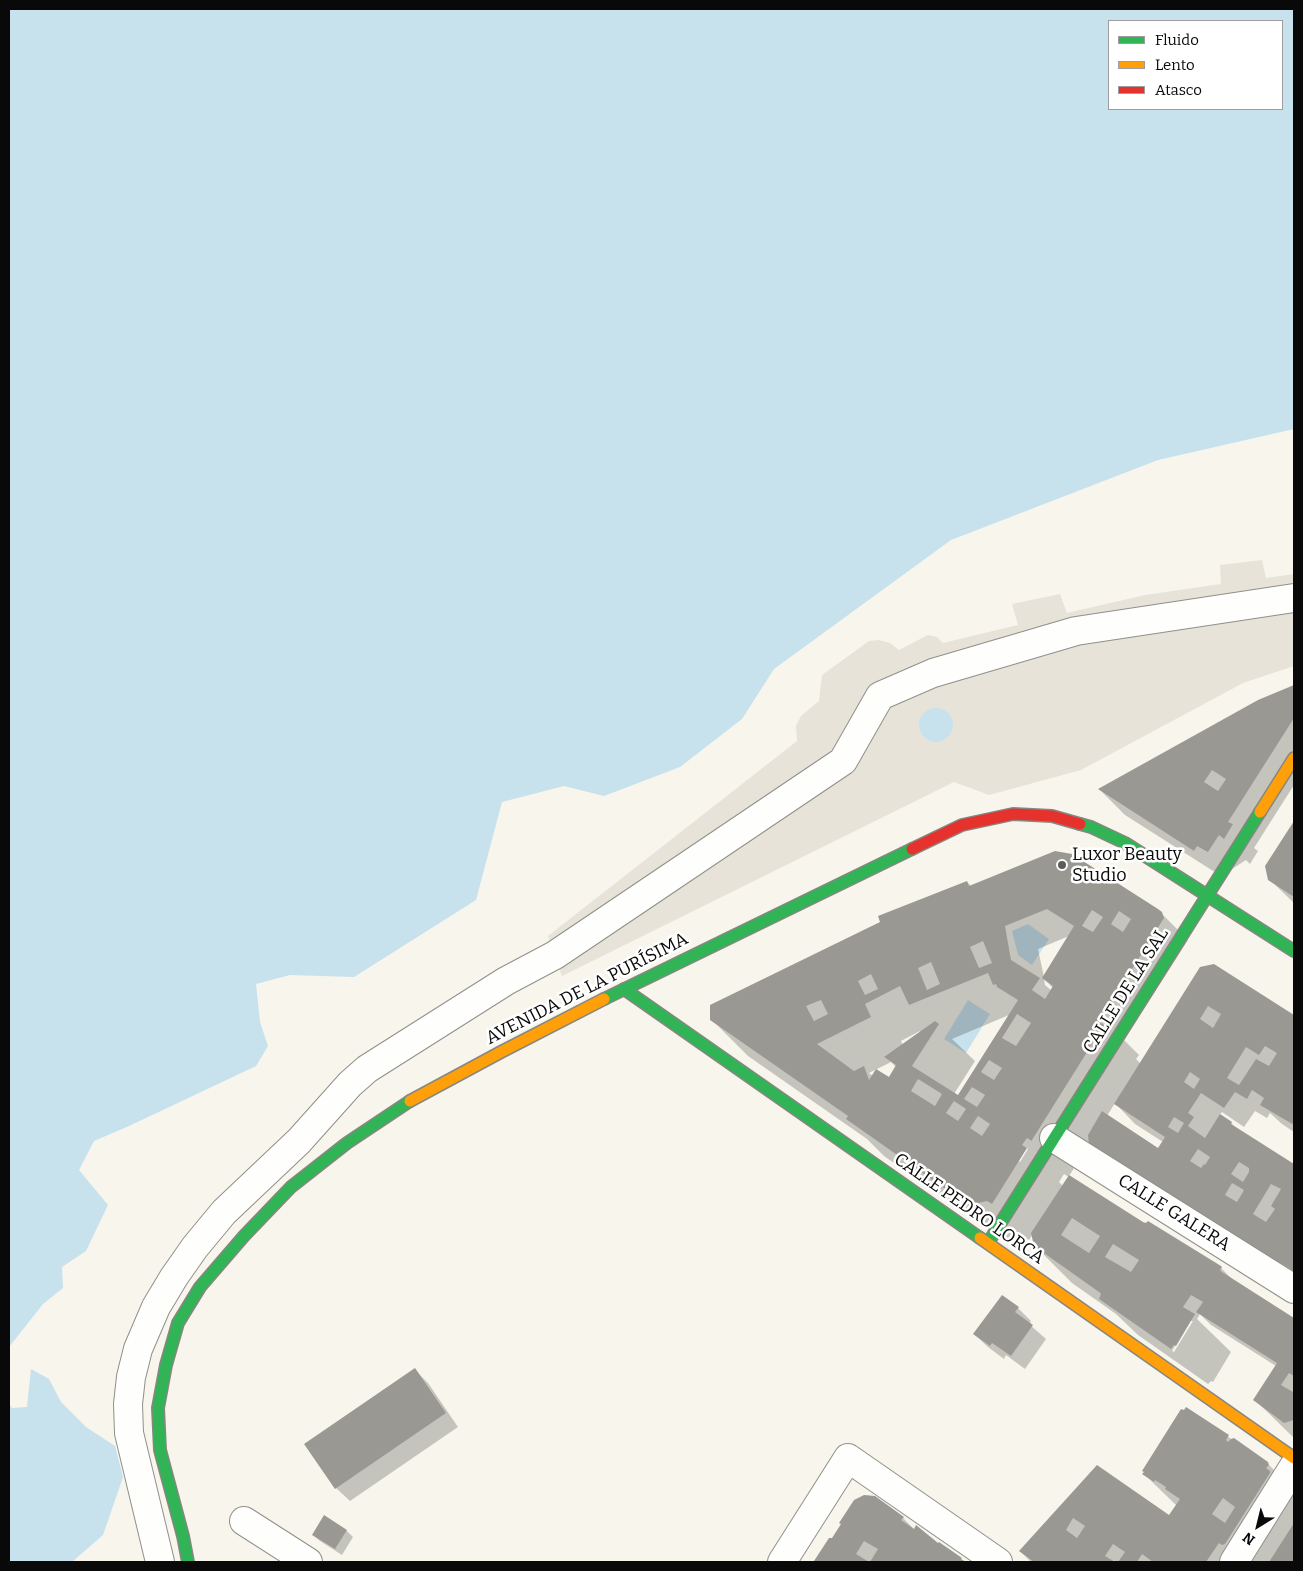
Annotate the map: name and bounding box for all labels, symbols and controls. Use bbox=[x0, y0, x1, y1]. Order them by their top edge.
legend bbox=[1108, 20, 1283, 110]
text: Fluido bbox=[1155, 31, 1199, 49]
text: Lento bbox=[1155, 56, 1195, 74]
text: Atasco bbox=[1155, 81, 1202, 99]
place label: Luxor Beauty Studio bbox=[1072, 844, 1182, 886]
marker: Luxor Beauty Studio bbox=[1056, 859, 1068, 871]
street label: CALLE DE LA SAL bbox=[1079, 924, 1173, 1058]
street label: AVENIDA DE LA PURÍSIMA bbox=[482, 928, 692, 1050]
street label: CALLE PEDRO LORCA bbox=[890, 1149, 1048, 1269]
street label: CALLE GALERA bbox=[1114, 1170, 1234, 1256]
north arrow bbox=[1233, 1501, 1283, 1551]
text: N bbox=[1240, 1528, 1258, 1549]

